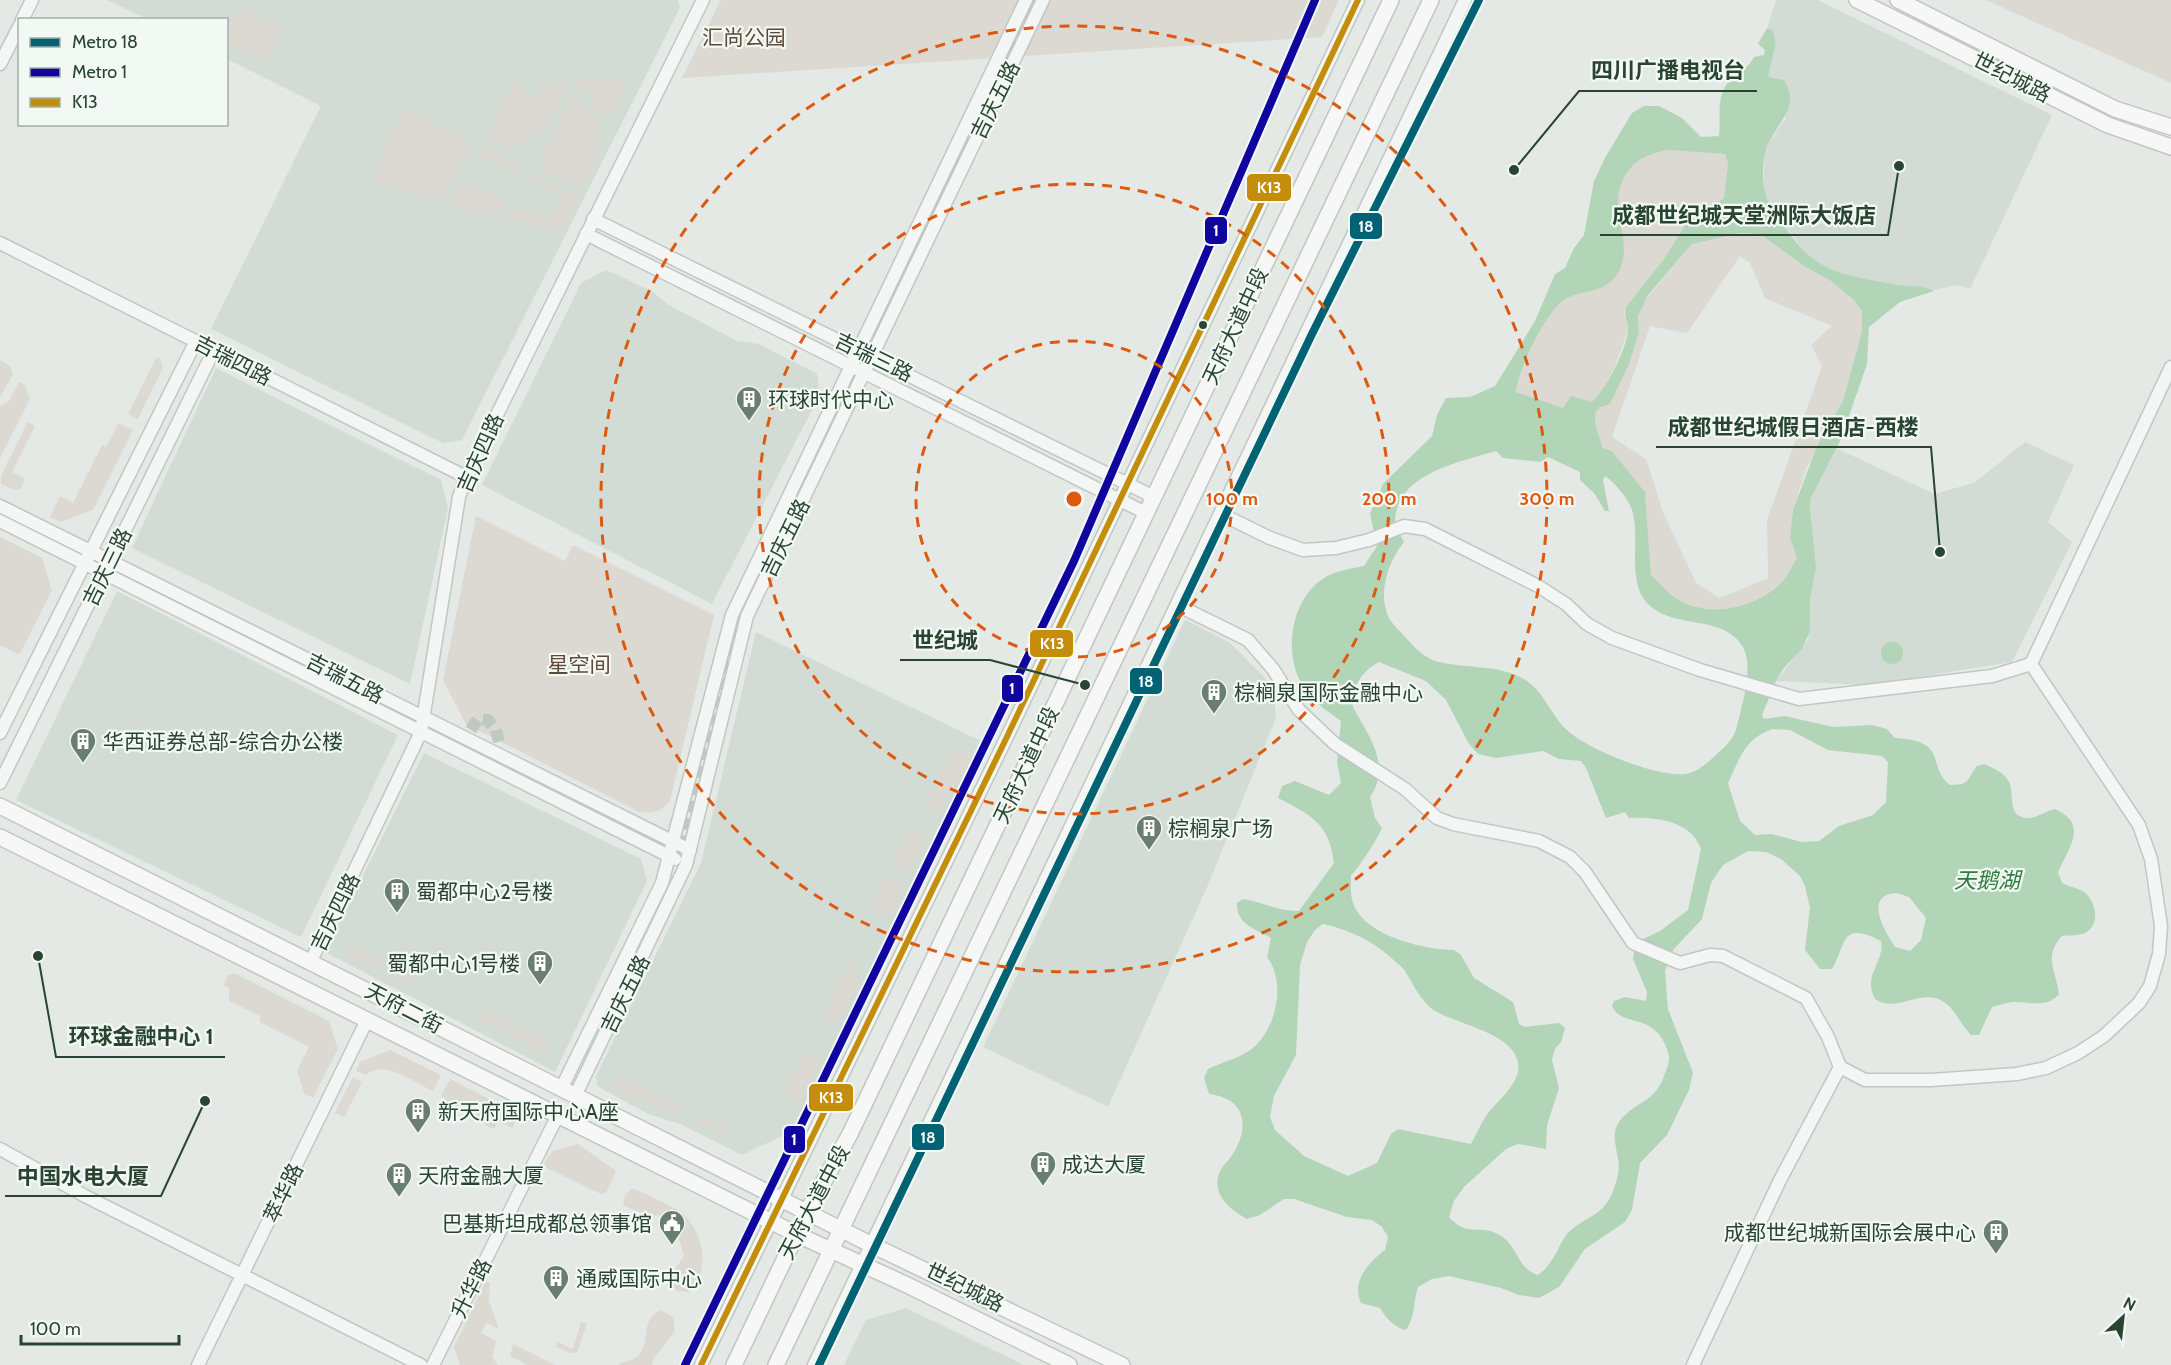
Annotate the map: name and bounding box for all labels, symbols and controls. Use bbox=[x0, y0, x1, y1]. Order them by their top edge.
legend bbox=[18, 18, 228, 126]
park label: 汇尚公园 bbox=[702, 25, 786, 50]
text: Metro 18 bbox=[72, 31, 138, 53]
street label: 世纪城路 bbox=[1969, 47, 2055, 107]
callout: 四川广播电视台 bbox=[1579, 51, 1757, 91]
street label: 吉庆五路 bbox=[965, 57, 1025, 143]
text: 四川广播电视台 bbox=[1591, 57, 1745, 84]
text: Metro 1 bbox=[72, 61, 127, 83]
text: K13 bbox=[72, 91, 98, 113]
line badge: K13 bbox=[1246, 173, 1292, 202]
text: K13 bbox=[1257, 178, 1281, 197]
callout: 成都世纪城天堂洲际大饭店 bbox=[1600, 195, 1888, 235]
text: 成都世纪城天堂洲际大饭店 bbox=[1612, 202, 1876, 229]
line badge: 18 bbox=[1349, 212, 1383, 240]
line badge: 1 bbox=[1204, 216, 1228, 245]
text: 18 bbox=[1358, 217, 1374, 236]
text: 1 bbox=[1213, 221, 1219, 240]
street label: 天府大道中段 bbox=[1197, 264, 1273, 388]
unlabelled marker bbox=[1197, 319, 1209, 331]
street label: 吉瑞三路 bbox=[831, 327, 917, 387]
street label: 吉瑞四路 bbox=[190, 330, 276, 390]
building icon: 环球时代中心 bbox=[734, 384, 764, 422]
place label: 环球时代中心 bbox=[768, 387, 894, 412]
callout: 成都世纪城假日酒店-西楼 bbox=[1656, 407, 1931, 447]
street label: 吉庆四路 bbox=[451, 410, 509, 496]
text: 成都世纪城假日酒店-西楼 bbox=[1667, 414, 1919, 441]
text: 100 m bbox=[1206, 488, 1258, 510]
text: 200 m bbox=[1362, 488, 1416, 510]
text: 300 m bbox=[1520, 488, 1574, 510]
centre of rings bbox=[1064, 489, 1084, 509]
street label: 吉庆五路 bbox=[755, 495, 815, 581]
street label: 吉庆三路 bbox=[77, 524, 137, 610]
callout: 世纪城 bbox=[900, 620, 990, 660]
text: 世纪城 bbox=[912, 627, 978, 654]
line badge: K13 bbox=[1029, 629, 1074, 658]
text: K13 bbox=[1040, 634, 1064, 653]
street label: 吉瑞五路 bbox=[302, 648, 388, 708]
park label: 星空间 bbox=[548, 652, 611, 677]
line badge: 18 bbox=[1129, 667, 1163, 695]
text: 18 bbox=[1138, 672, 1154, 691]
line badge: 1 bbox=[1001, 674, 1024, 703]
building icon: 棕榈泉国际金融中心 bbox=[1199, 677, 1229, 715]
text: 1 bbox=[1009, 679, 1015, 698]
place label: 棕榈泉国际金融中心 bbox=[1234, 680, 1423, 705]
street label: 天府大道中段 bbox=[988, 703, 1064, 827]
building icon: 华西证券总部-综合办公楼 bbox=[68, 726, 98, 764]
place label: 华西证券总部-综合办公楼 bbox=[103, 729, 343, 754]
building icon: 棕榈泉广场 bbox=[1134, 813, 1164, 851]
place label: 棕榈泉广场 bbox=[1168, 816, 1273, 841]
water label: 天鹅湖 bbox=[1954, 867, 2023, 894]
street label: 吉庆四路 bbox=[305, 869, 365, 955]
building icon: 蜀都中心2号楼 bbox=[382, 876, 412, 914]
place label: 蜀都中心2号楼 bbox=[416, 879, 553, 904]
building icon: 蜀都中心1号楼 bbox=[525, 948, 555, 986]
place label: 蜀都中心1号楼 bbox=[387, 951, 520, 976]
street label: 吉庆五路 bbox=[595, 951, 655, 1037]
street label: 天府二街 bbox=[361, 978, 447, 1038]
callout: 环球金融中心 1 bbox=[56, 1017, 225, 1057]
text: 环球金融中心 1 bbox=[68, 1023, 214, 1050]
line badge: K13 bbox=[808, 1083, 854, 1112]
text: K13 bbox=[819, 1088, 843, 1107]
building icon: 新天府国际中心A座 bbox=[403, 1096, 433, 1134]
place label: 新天府国际中心A座 bbox=[438, 1099, 619, 1124]
line badge: 18 bbox=[911, 1123, 945, 1151]
line badge: 1 bbox=[783, 1125, 806, 1154]
text: 18 bbox=[920, 1128, 936, 1147]
text: 1 bbox=[791, 1130, 797, 1149]
street label: 天府大道中段 bbox=[773, 1141, 855, 1263]
building icon: 成达大厦 bbox=[1028, 1149, 1058, 1187]
place label: 成达大厦 bbox=[1062, 1152, 1146, 1177]
callout: 中国水电大厦 bbox=[5, 1156, 161, 1196]
street label: 萃华路 bbox=[258, 1159, 308, 1227]
building icon: 天府金融大厦 bbox=[384, 1160, 414, 1198]
text: 中国水电大厦 bbox=[17, 1163, 149, 1190]
place label: 天府金融大厦 bbox=[418, 1163, 544, 1188]
public building icon: 巴基斯坦成都总领事馆 bbox=[657, 1208, 687, 1246]
place label: 巴基斯坦成都总领事馆 bbox=[442, 1211, 652, 1236]
building icon: 成都世纪城新国际会展中心 bbox=[1981, 1217, 2011, 1255]
place label: 成都世纪城新国际会展中心 bbox=[1724, 1220, 1976, 1245]
street label: 升华路 bbox=[446, 1254, 496, 1322]
street label: 世纪城路 bbox=[922, 1257, 1008, 1317]
building icon: 通威国际中心 bbox=[541, 1263, 571, 1301]
place label: 通威国际中心 bbox=[576, 1266, 702, 1291]
north arrow bbox=[2093, 1287, 2153, 1347]
text: N bbox=[2120, 1293, 2139, 1315]
scale bar bbox=[21, 1308, 178, 1346]
text: 100 m bbox=[30, 1318, 81, 1340]

